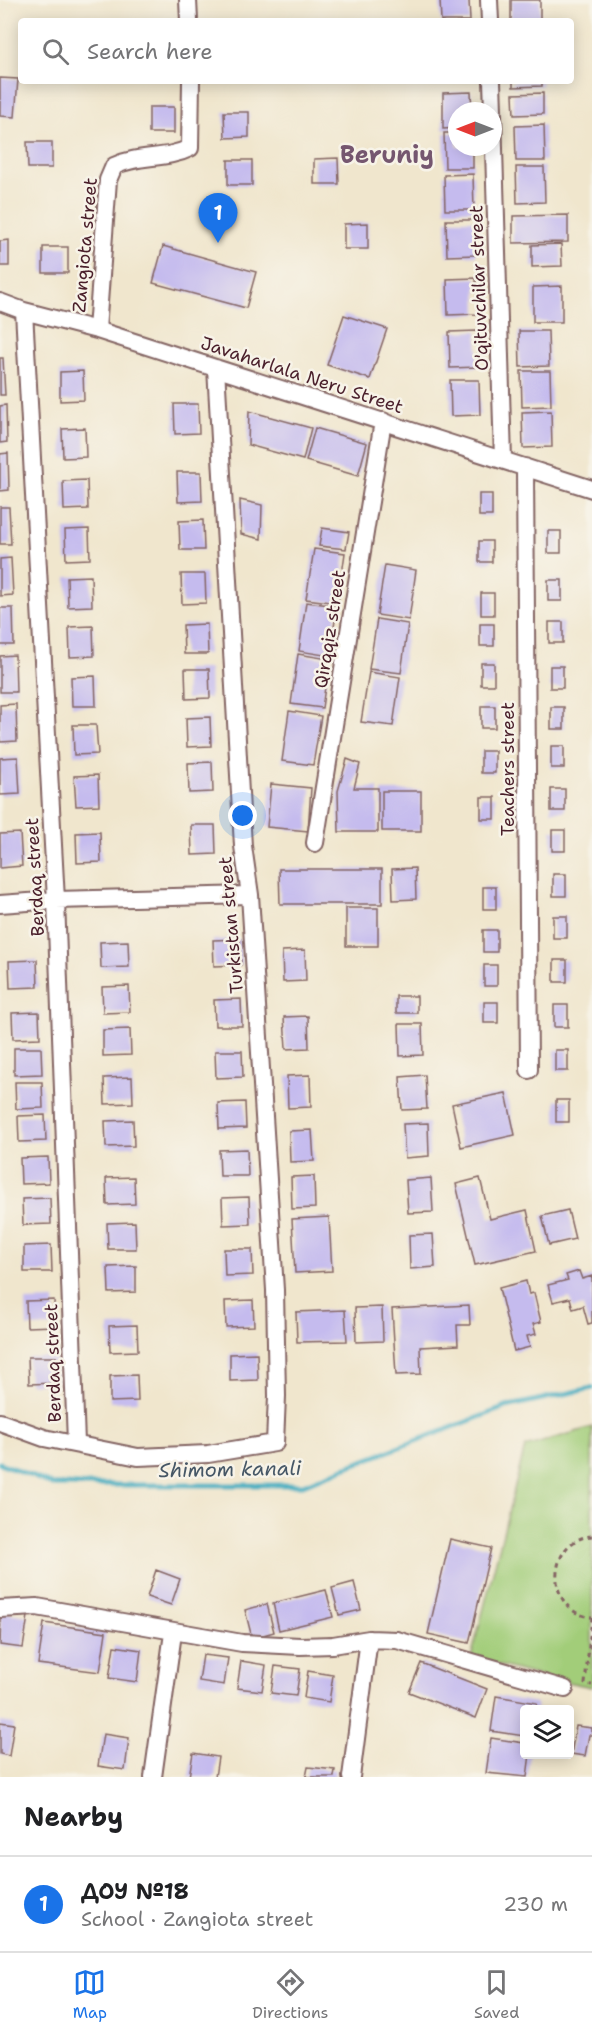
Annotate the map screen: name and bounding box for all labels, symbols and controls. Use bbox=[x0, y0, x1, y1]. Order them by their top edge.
search box bbox=[18, 18, 574, 84]
icon: search bbox=[39, 35, 72, 68]
text: Search here bbox=[87, 37, 213, 66]
north arrow bbox=[448, 102, 502, 156]
district label: Beruniy bbox=[340, 139, 434, 171]
street label: Zangiota street bbox=[67, 176, 103, 313]
pin: 1 bbox=[198, 194, 238, 243]
street label: O'qituvchilar street bbox=[464, 205, 494, 371]
street label: Javaharlala Neru Street bbox=[198, 331, 406, 419]
street label: Qirqqiz street bbox=[309, 568, 351, 690]
street label: Teachers street bbox=[496, 702, 520, 836]
your location bbox=[228, 801, 257, 830]
street label: Berdaq street bbox=[20, 817, 50, 937]
street label: Turkistan street bbox=[213, 855, 249, 995]
street label: Berdaq street bbox=[39, 1303, 67, 1423]
water label: Shimom kanali bbox=[158, 1455, 302, 1483]
map controls bbox=[520, 1705, 574, 1759]
button: layers bbox=[520, 1705, 574, 1759]
text: Nearby bbox=[24, 1799, 123, 1834]
text: ДОУ №18 bbox=[81, 1877, 189, 1906]
text: 1 bbox=[39, 1891, 48, 1917]
text: 230 m bbox=[503, 1891, 568, 1917]
text: School · Zangiota street bbox=[81, 1906, 314, 1932]
tab: Map bbox=[73, 1966, 107, 2023]
tab: Directions bbox=[252, 1966, 329, 2023]
tab: Saved bbox=[474, 1966, 519, 2023]

